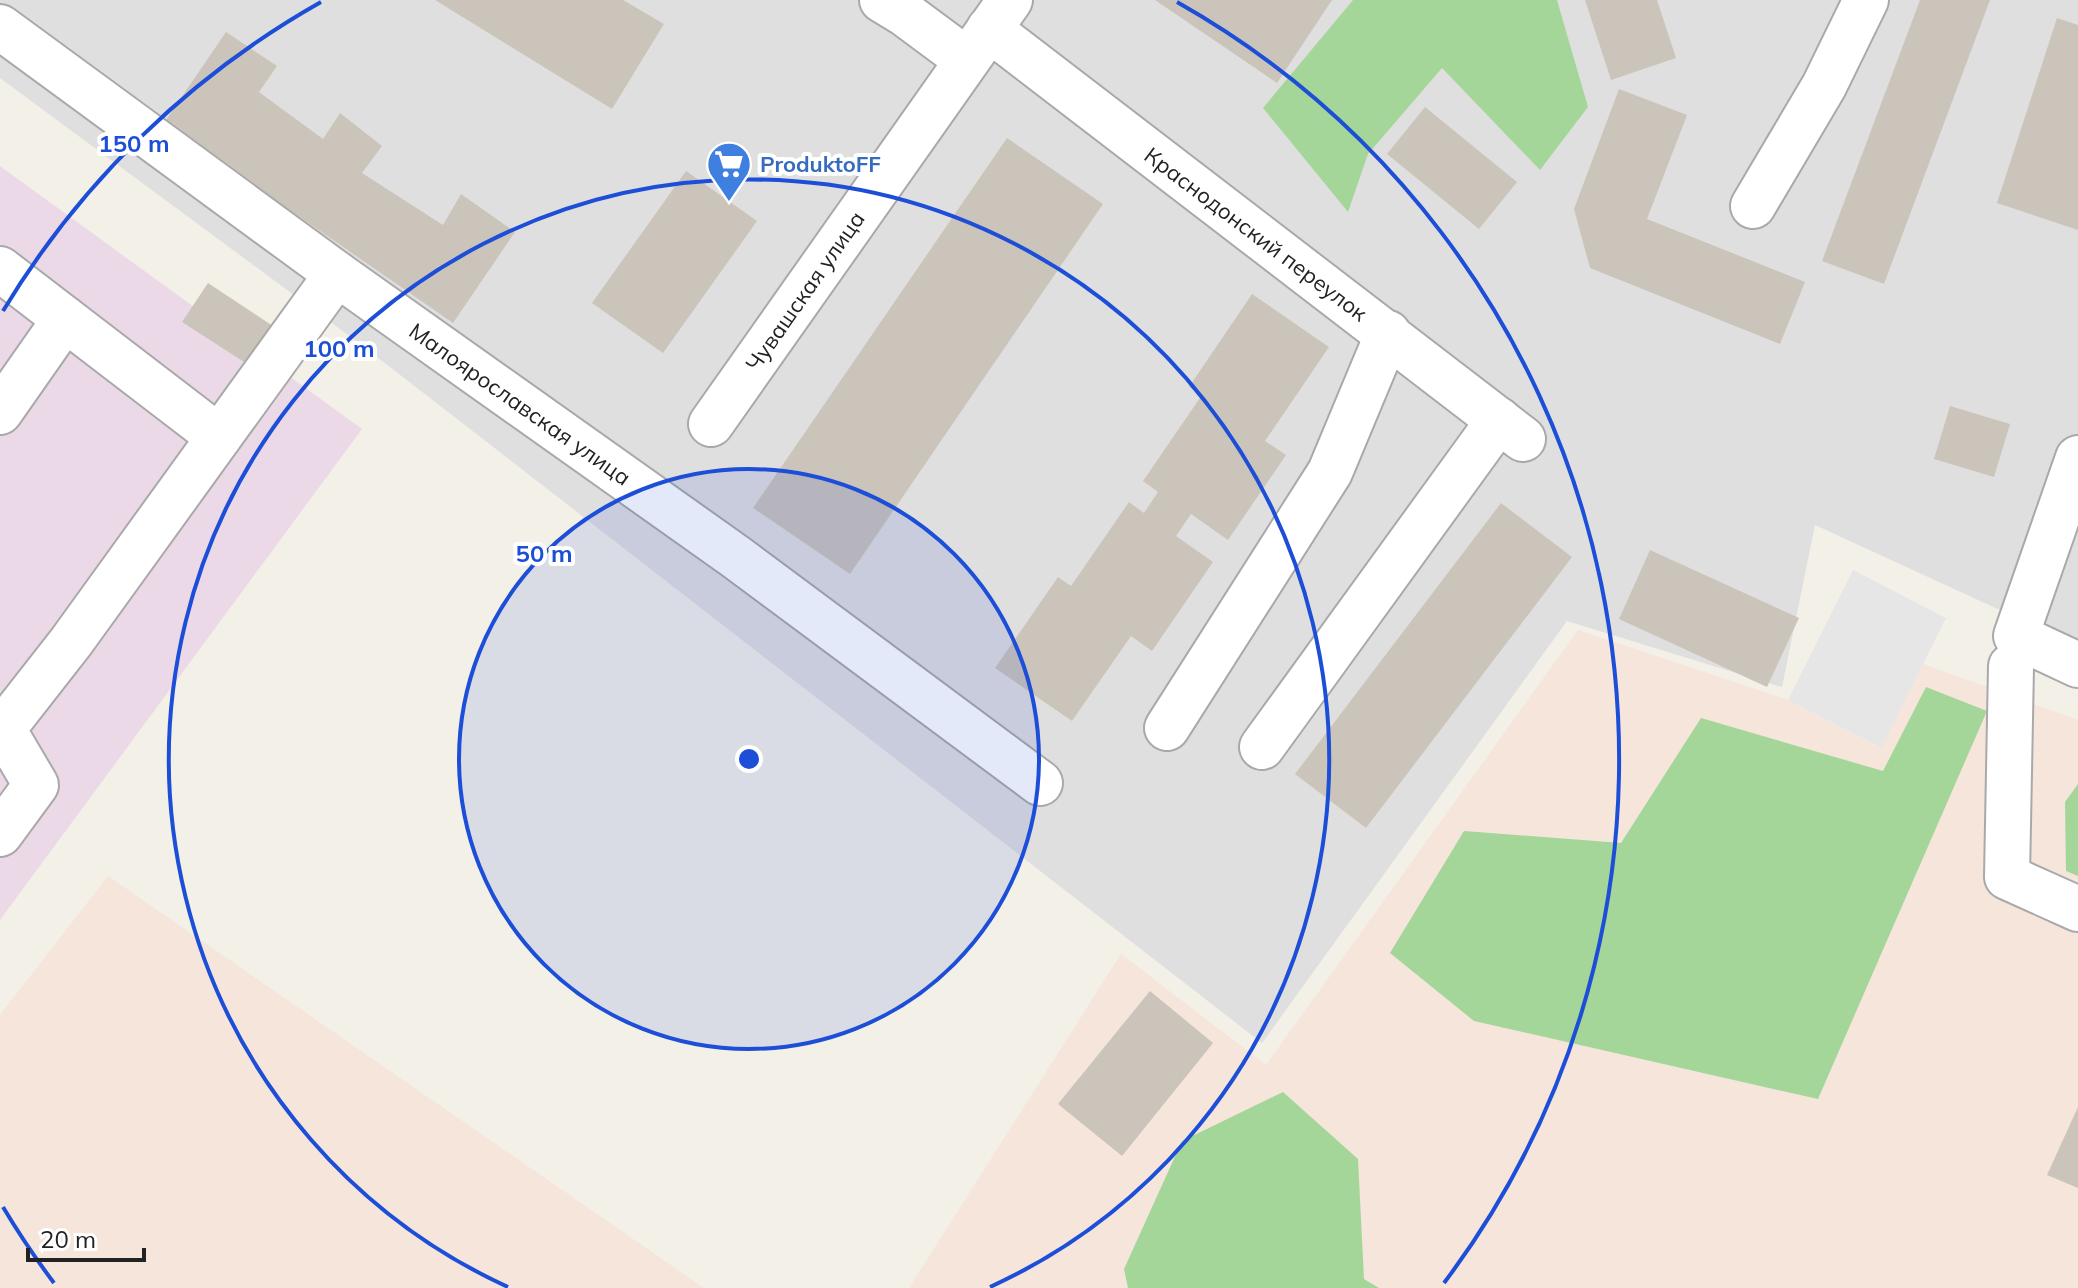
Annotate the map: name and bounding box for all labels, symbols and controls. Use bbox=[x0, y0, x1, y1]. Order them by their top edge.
text: 150 m bbox=[98, 128, 170, 158]
supermarket icon: ProduktoFF bbox=[705, 140, 753, 203]
street label: Краснодонский переулок bbox=[1139, 141, 1373, 327]
place label: ProduktoFF bbox=[760, 150, 881, 178]
street label: Чувашская улица bbox=[739, 206, 871, 376]
street label: Малоярославская улица bbox=[404, 317, 636, 491]
text: 100 m bbox=[303, 333, 375, 363]
text: 50 m bbox=[516, 538, 572, 568]
centre of rings bbox=[735, 745, 763, 773]
scale bar bbox=[28, 1212, 144, 1262]
text: 20 m bbox=[40, 1224, 96, 1254]

